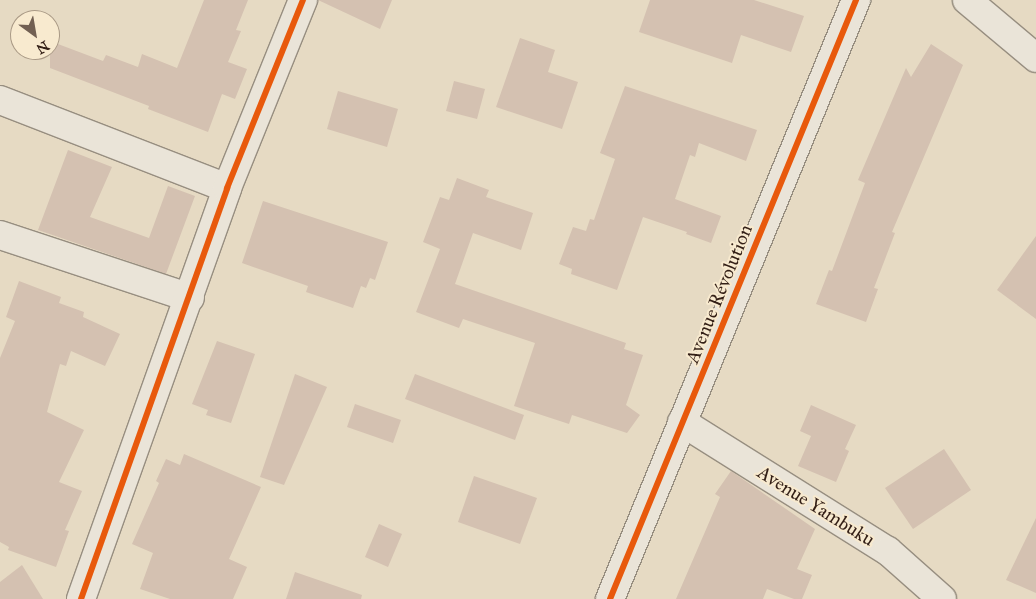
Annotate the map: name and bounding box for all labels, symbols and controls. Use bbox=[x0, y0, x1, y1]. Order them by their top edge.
north arrow bbox=[10, 10, 60, 60]
text: N bbox=[33, 37, 52, 58]
street label: Avenue Révolution bbox=[681, 221, 757, 367]
street label: Avenue Yambuku bbox=[753, 461, 879, 551]

